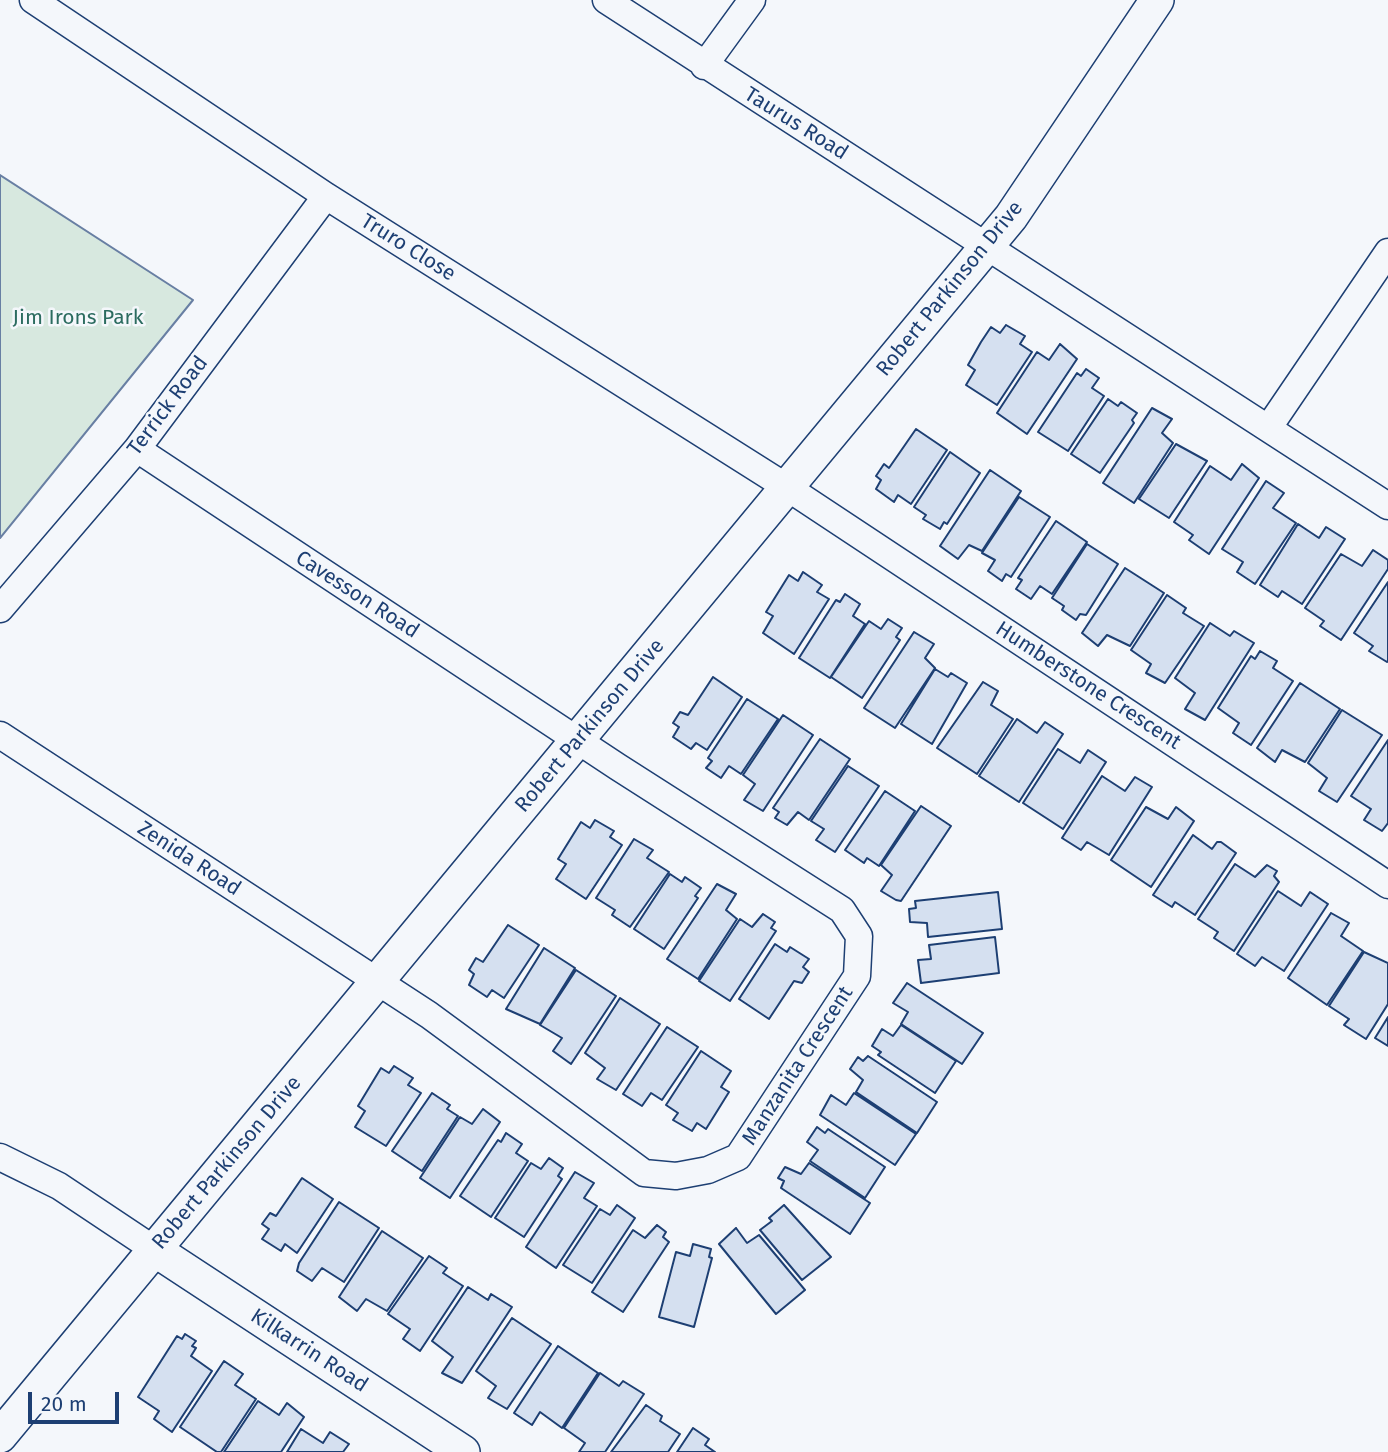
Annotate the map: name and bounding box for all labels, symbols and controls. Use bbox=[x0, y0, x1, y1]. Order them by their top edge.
street label: Taurus Road bbox=[739, 82, 853, 166]
street label: Robert Parkinson Drive bbox=[871, 196, 1029, 382]
street label: Truro Close bbox=[356, 209, 460, 287]
park label: Jim Irons Park bbox=[13, 305, 143, 331]
street label: Terrick Road bbox=[122, 351, 214, 461]
street label: Cavesson Road bbox=[290, 546, 424, 644]
street label: Humberstone Crescent bbox=[991, 617, 1185, 755]
street label: Robert Parkinson Drive bbox=[510, 634, 670, 818]
street label: Zenida Road bbox=[133, 816, 245, 902]
street label: Manzanita Crescent bbox=[737, 982, 859, 1150]
street label: Robert Parkinson Drive bbox=[147, 1071, 307, 1255]
street label: Kilkarrin Road bbox=[246, 1304, 372, 1398]
scale bar bbox=[32, 1378, 122, 1422]
text: 20 m bbox=[41, 1391, 87, 1417]

